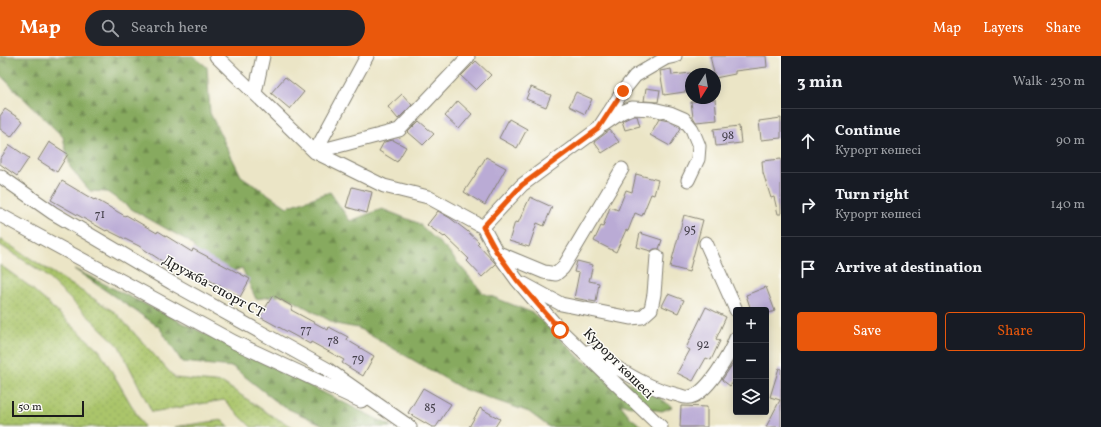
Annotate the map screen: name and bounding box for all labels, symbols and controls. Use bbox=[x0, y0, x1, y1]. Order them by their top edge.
search box bbox=[85, 10, 365, 46]
text: Map bbox=[20, 15, 61, 41]
icon: search bbox=[99, 17, 121, 39]
text: Search here bbox=[131, 18, 208, 39]
text: Map bbox=[933, 19, 961, 38]
text: Layers bbox=[983, 19, 1023, 38]
text: Share bbox=[1045, 19, 1081, 38]
north arrow bbox=[685, 68, 721, 104]
text: 3 min bbox=[797, 71, 843, 94]
text: Walk · 230 m bbox=[1013, 73, 1085, 91]
route end bbox=[614, 82, 632, 100]
text: Continue bbox=[835, 121, 900, 142]
house number: 98 bbox=[722, 128, 734, 144]
icon: ahead bbox=[797, 130, 819, 152]
text: 90 m bbox=[1056, 132, 1085, 150]
text: Курорт көшесі bbox=[835, 142, 921, 160]
text: Turn right bbox=[835, 185, 909, 206]
icon: right bbox=[797, 194, 819, 216]
text: 140 m bbox=[1051, 196, 1085, 214]
text: Курорт көшесі bbox=[835, 206, 921, 224]
house number: 71 bbox=[95, 207, 105, 223]
house number: 95 bbox=[684, 222, 696, 238]
street label: Дружба-спорт СТ bbox=[159, 251, 267, 323]
icon: arrive bbox=[797, 258, 819, 280]
text: Arrive at destination bbox=[835, 258, 982, 279]
map controls bbox=[733, 307, 769, 415]
button: + bbox=[733, 307, 769, 343]
button: Save bbox=[797, 312, 937, 351]
button: Share bbox=[945, 312, 1085, 351]
route start bbox=[551, 321, 569, 339]
house number: 77 bbox=[300, 322, 312, 338]
street label: Курорт көшесі bbox=[578, 324, 658, 404]
house number: 78 bbox=[327, 333, 339, 349]
house number: 92 bbox=[697, 337, 709, 353]
button: − bbox=[733, 343, 769, 379]
house number: 79 bbox=[352, 351, 364, 367]
button: layers bbox=[733, 379, 769, 415]
scale bar bbox=[12, 399, 84, 418]
text: 50 m bbox=[18, 400, 42, 415]
house number: 85 bbox=[424, 400, 436, 416]

